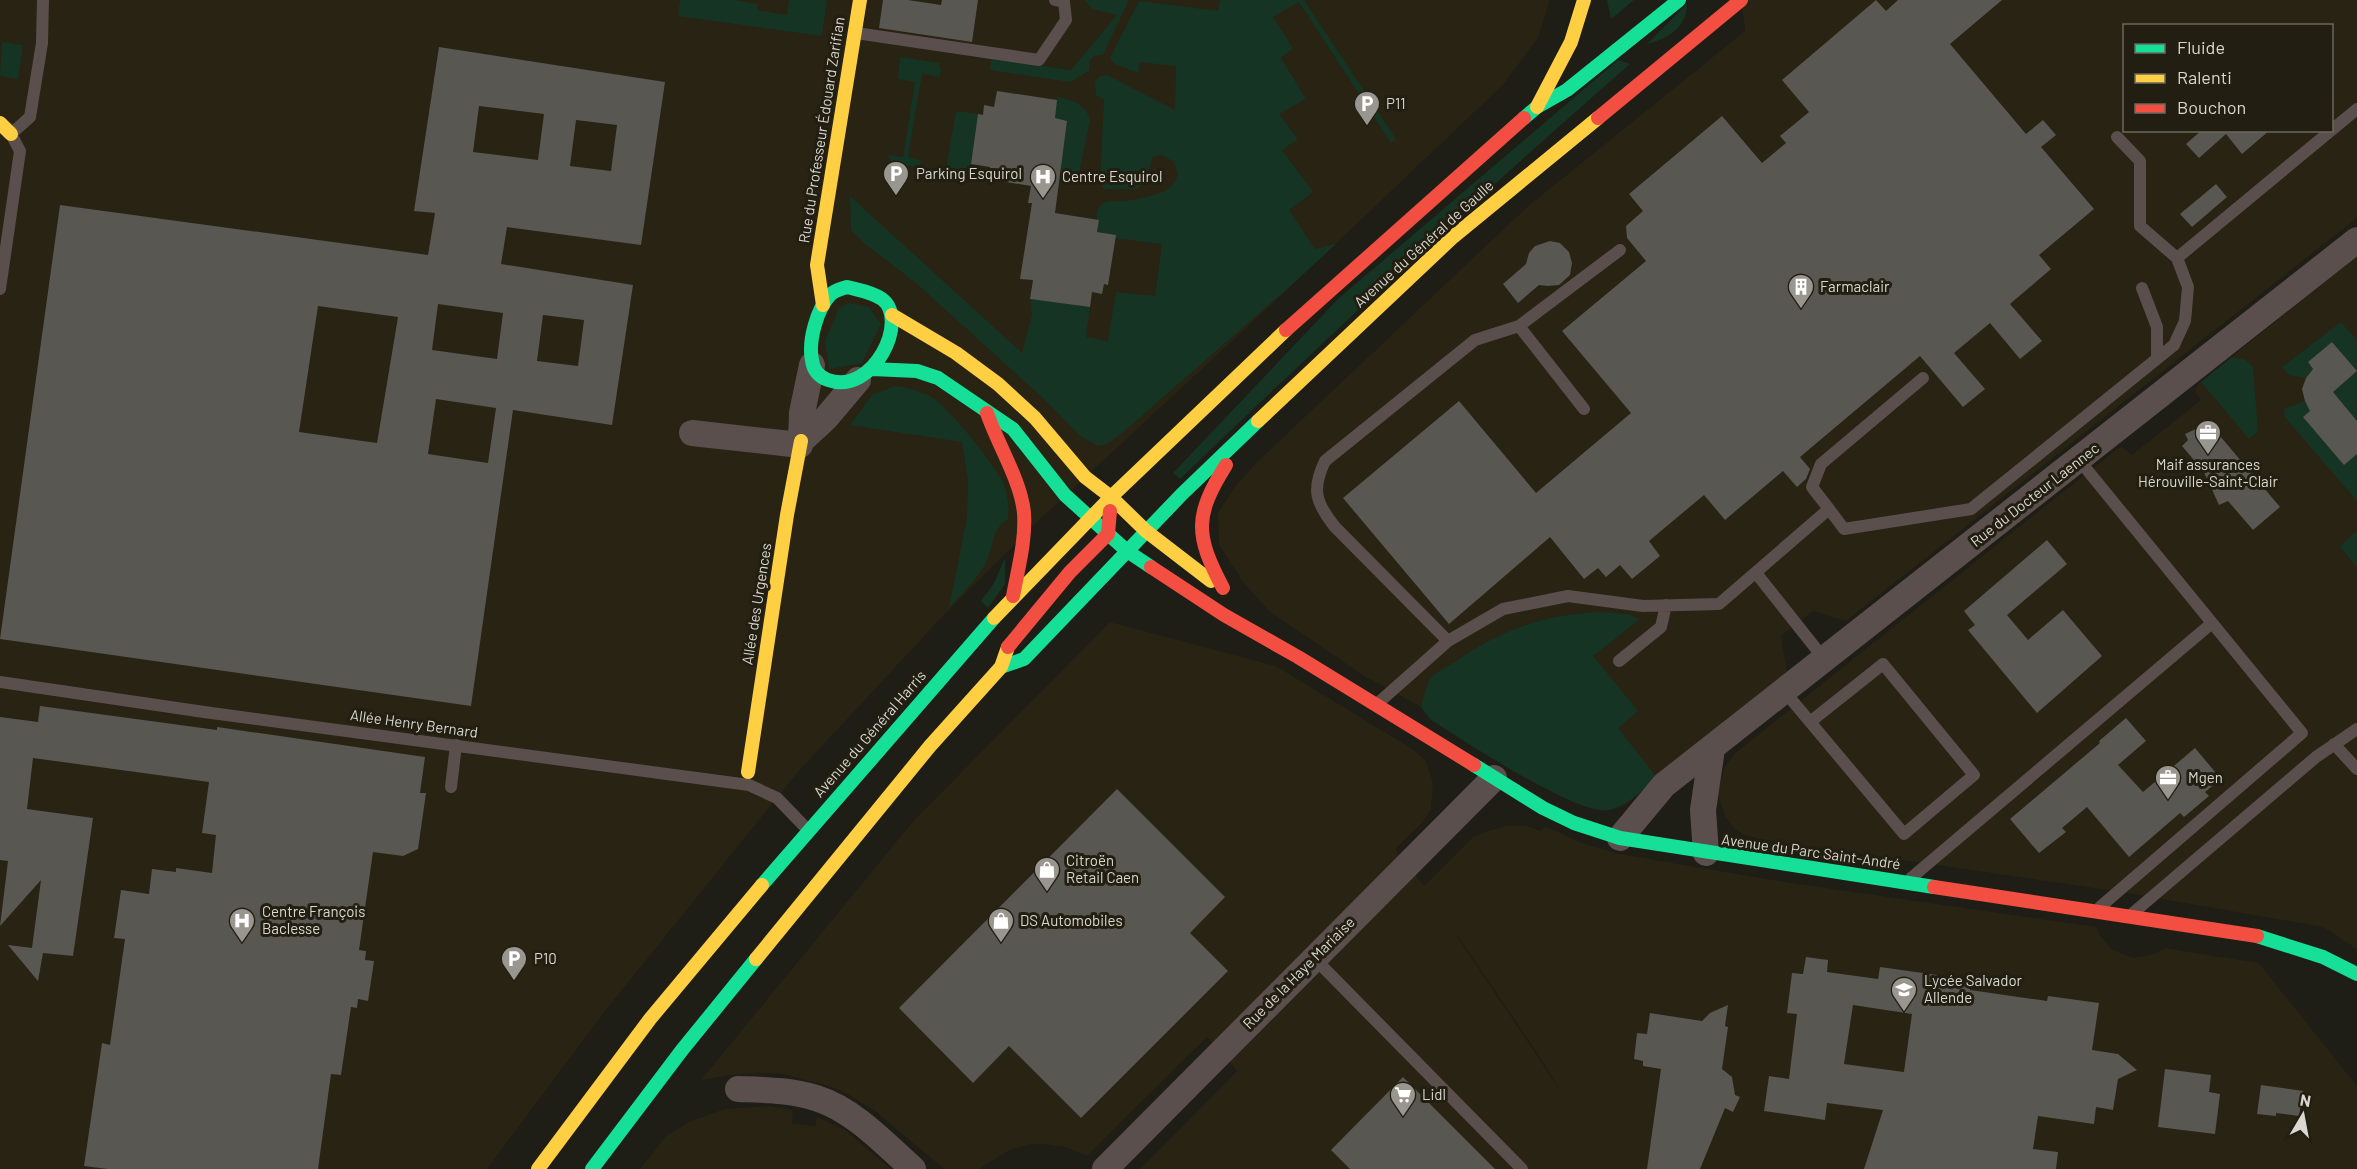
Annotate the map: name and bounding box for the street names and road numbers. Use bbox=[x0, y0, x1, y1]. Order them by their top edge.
street label: Rue du Professeur Édouard Zarifian bbox=[794, 15, 848, 244]
street label: Avenue du Général de Gaulle bbox=[1350, 176, 1497, 311]
street label: Rue du Docteur Laennec bbox=[1966, 438, 2103, 550]
street label: Allée des Urgences bbox=[737, 542, 775, 666]
street label: Avenue du Général Harris bbox=[809, 666, 929, 800]
street label: Allée Henry Bernard bbox=[349, 705, 479, 741]
street label: Avenue du Parc Saint-André bbox=[1720, 830, 1902, 872]
street label: Rue de la Haye Mariaise bbox=[1239, 913, 1358, 1032]

